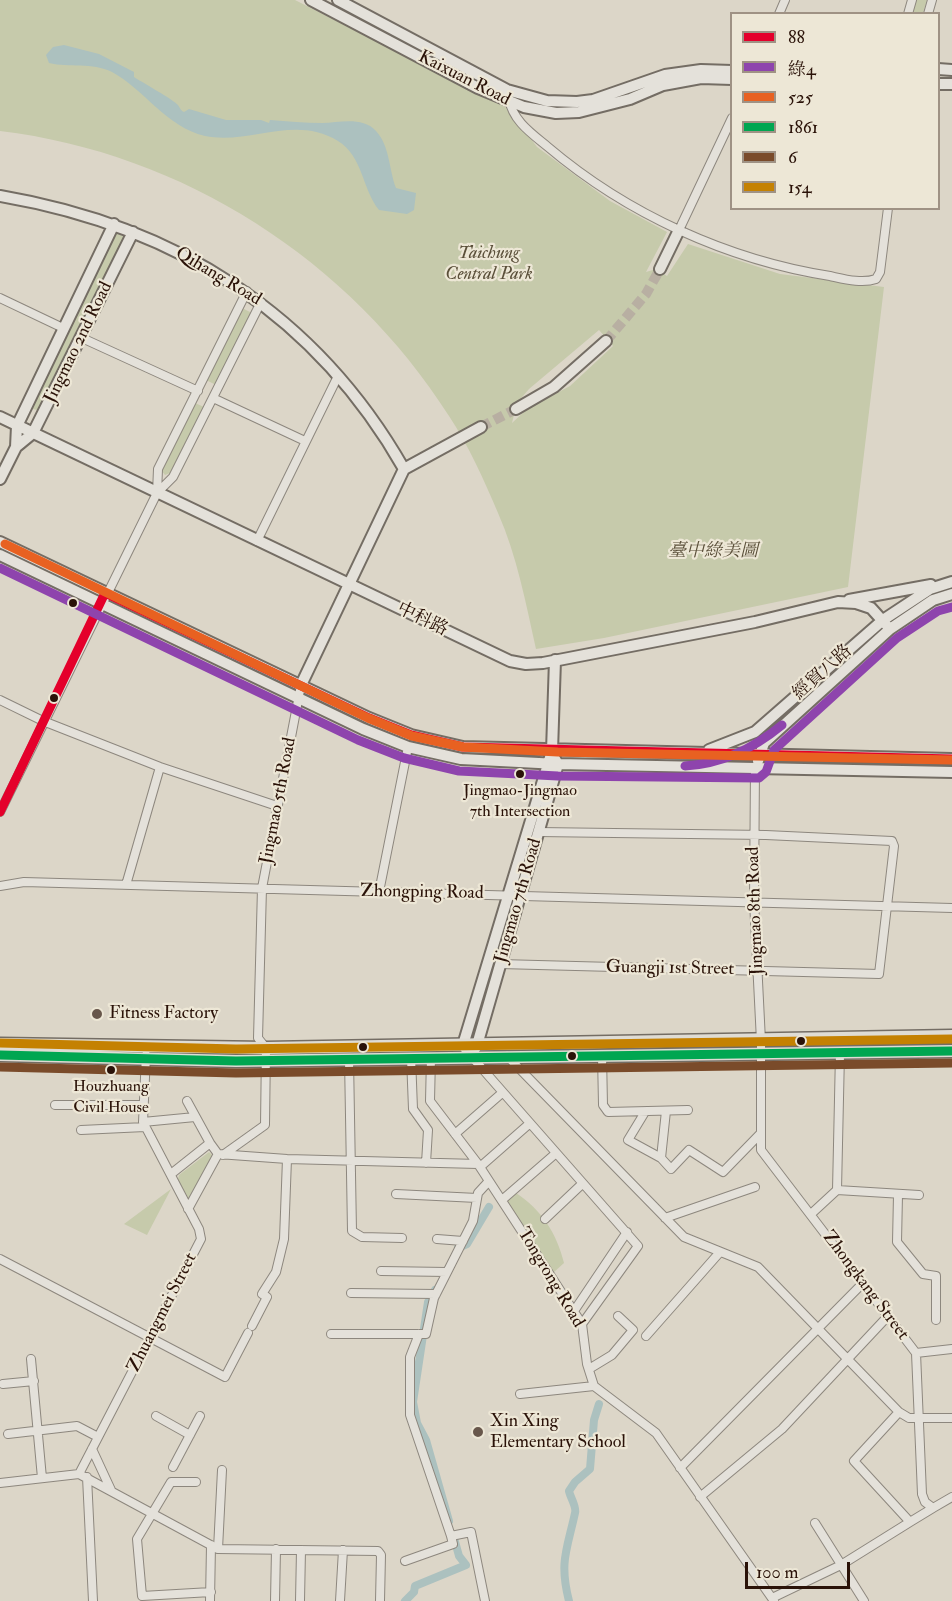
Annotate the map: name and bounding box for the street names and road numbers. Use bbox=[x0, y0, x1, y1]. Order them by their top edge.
street label: Kaixuan Road bbox=[414, 47, 514, 111]
street label: Qihang Road bbox=[171, 243, 265, 311]
street label: Jingmao 2nd Road bbox=[40, 279, 118, 407]
street label: 中科路 bbox=[393, 598, 451, 642]
street label: 經貿八路 bbox=[789, 641, 857, 705]
street label: Jingmao 5th Road bbox=[256, 736, 302, 866]
street label: Jingmao 7th Road bbox=[491, 836, 547, 966]
street label: Jingmao 8th Road bbox=[743, 846, 769, 976]
street label: Zhongping Road bbox=[360, 881, 484, 905]
street label: Guangji 1st Street bbox=[606, 957, 734, 981]
street label: Tongrong Road bbox=[512, 1224, 588, 1332]
street label: Zhongkang Street bbox=[817, 1227, 913, 1345]
street label: Zhuangmei Street bbox=[124, 1250, 202, 1376]

